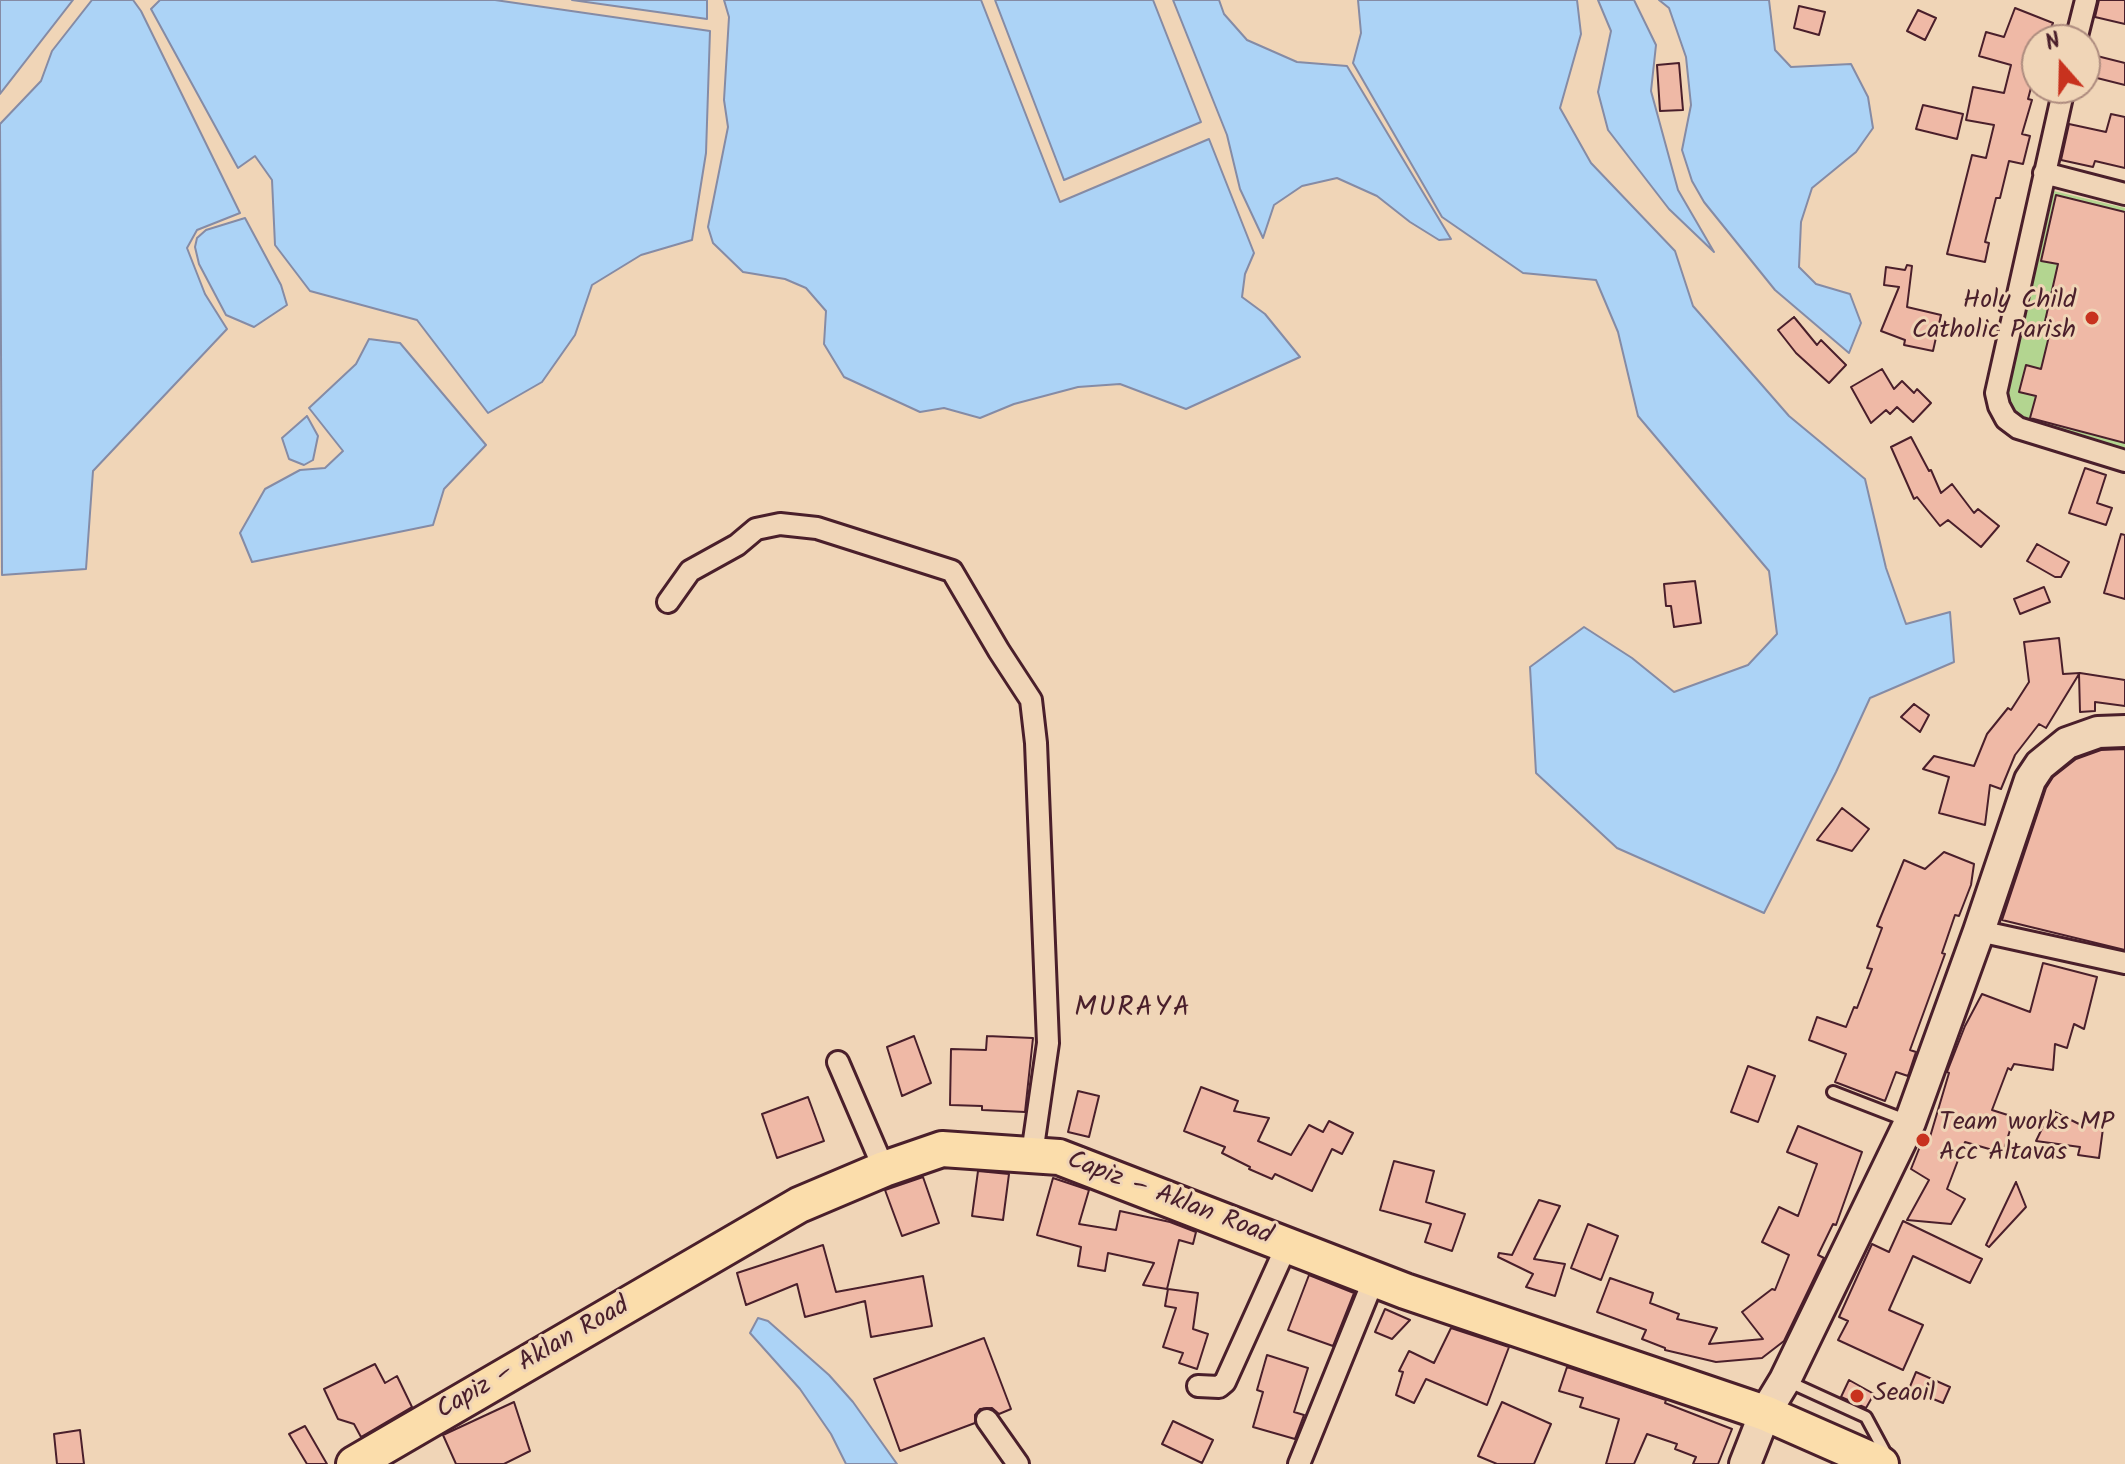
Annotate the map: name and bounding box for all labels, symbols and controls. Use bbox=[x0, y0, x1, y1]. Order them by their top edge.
north arrow bbox=[2021, 24, 2101, 104]
text: N bbox=[2041, 24, 2066, 62]
place label: Holy Child Catholic Parish bbox=[1912, 287, 2076, 348]
marker: Holy Child Catholic Parish bbox=[2083, 309, 2101, 327]
district label: MURAYA bbox=[1074, 993, 1192, 1027]
place label: Team works MP Acc Altavas bbox=[1939, 1109, 2114, 1170]
marker: Team works MP Acc Altavas bbox=[1914, 1131, 1932, 1149]
street label: Capiz – Aklan Road bbox=[1062, 1146, 1276, 1254]
street label: Capiz – Aklan Road bbox=[432, 1292, 636, 1428]
place label: Seaoil bbox=[1873, 1380, 1935, 1412]
marker: Seaoil bbox=[1848, 1387, 1866, 1405]

